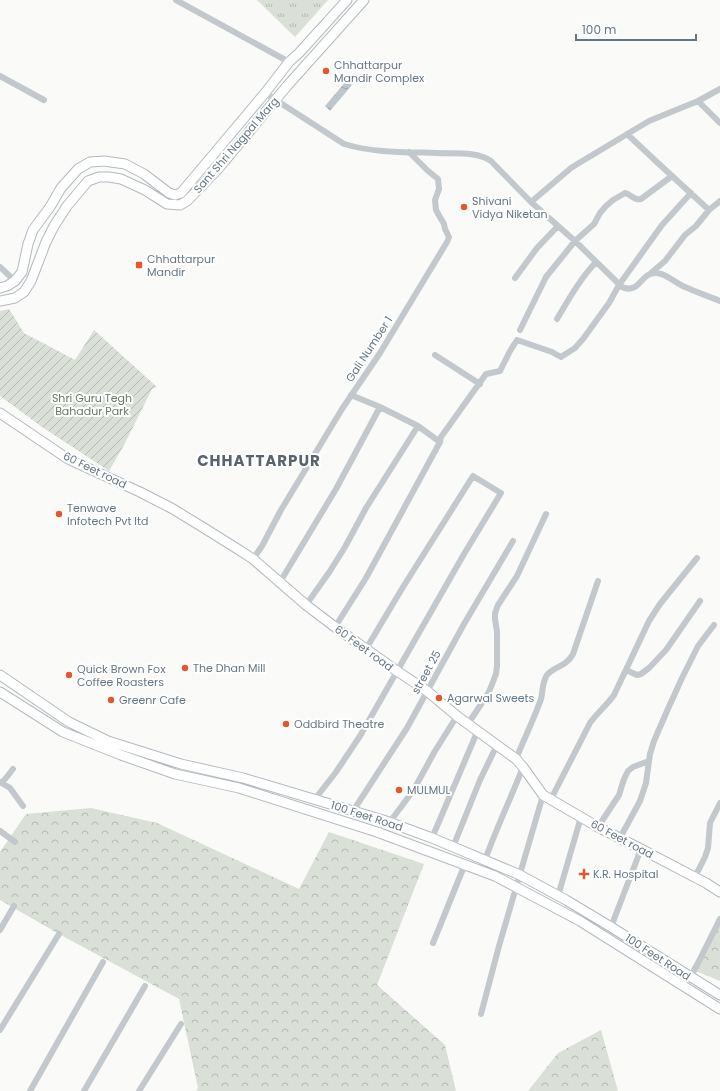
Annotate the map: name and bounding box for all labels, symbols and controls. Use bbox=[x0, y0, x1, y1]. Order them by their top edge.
scale bar bbox=[576, 16, 696, 42]
text: 100 m bbox=[582, 21, 616, 38]
place label: Chhattarpur Mandir Complex bbox=[334, 57, 425, 86]
marker: Chhattarpur Mandir Complex bbox=[321, 66, 331, 76]
street label: Sant Shri Nagpal Marg bbox=[190, 93, 282, 197]
place label: Shivani Vidya Niketan bbox=[472, 193, 548, 222]
marker: Shivani Vidya Niketan bbox=[459, 202, 469, 212]
place label: Chhattarpur Mandir bbox=[147, 251, 215, 280]
marker: Chhattarpur Mandir bbox=[134, 260, 144, 270]
street label: Gali Number 1 bbox=[342, 313, 396, 385]
park label: Shri Guru Tegh Bahadur Park bbox=[52, 390, 132, 419]
street label: 60 Feet road bbox=[60, 448, 130, 492]
district label: CHHATTARPUR bbox=[197, 450, 321, 471]
place label: Tenwave Infotech Pvt ltd bbox=[67, 500, 149, 529]
marker: Tenwave Infotech Pvt ltd bbox=[54, 509, 64, 519]
street label: 60 Feet road bbox=[331, 621, 397, 675]
street label: street 25 bbox=[407, 647, 445, 697]
place label: The Dhan Mill bbox=[193, 660, 266, 676]
place label: Quick Brown Fox Coffee Roasters bbox=[77, 661, 166, 690]
marker: The Dhan Mill bbox=[180, 663, 190, 673]
marker: Quick Brown Fox Coffee Roasters bbox=[64, 670, 74, 680]
place label: Agarwal Sweets bbox=[447, 690, 535, 706]
place label: Greenr Cafe bbox=[119, 692, 186, 708]
marker: Agarwal Sweets bbox=[434, 693, 444, 703]
marker: Greenr Cafe bbox=[106, 695, 116, 705]
place label: Oddbird Theatre bbox=[294, 716, 384, 732]
marker: Oddbird Theatre bbox=[281, 719, 291, 729]
place label: MULMUL bbox=[407, 782, 451, 798]
marker: MULMUL bbox=[394, 785, 404, 795]
street label: 100 Feet Road bbox=[329, 797, 405, 835]
street label: 60 Feet road bbox=[588, 816, 656, 862]
place label: K.R. Hospital bbox=[593, 866, 659, 882]
marker: K.R. Hospital bbox=[578, 868, 590, 880]
street label: 100 Feet Road bbox=[622, 930, 694, 984]

